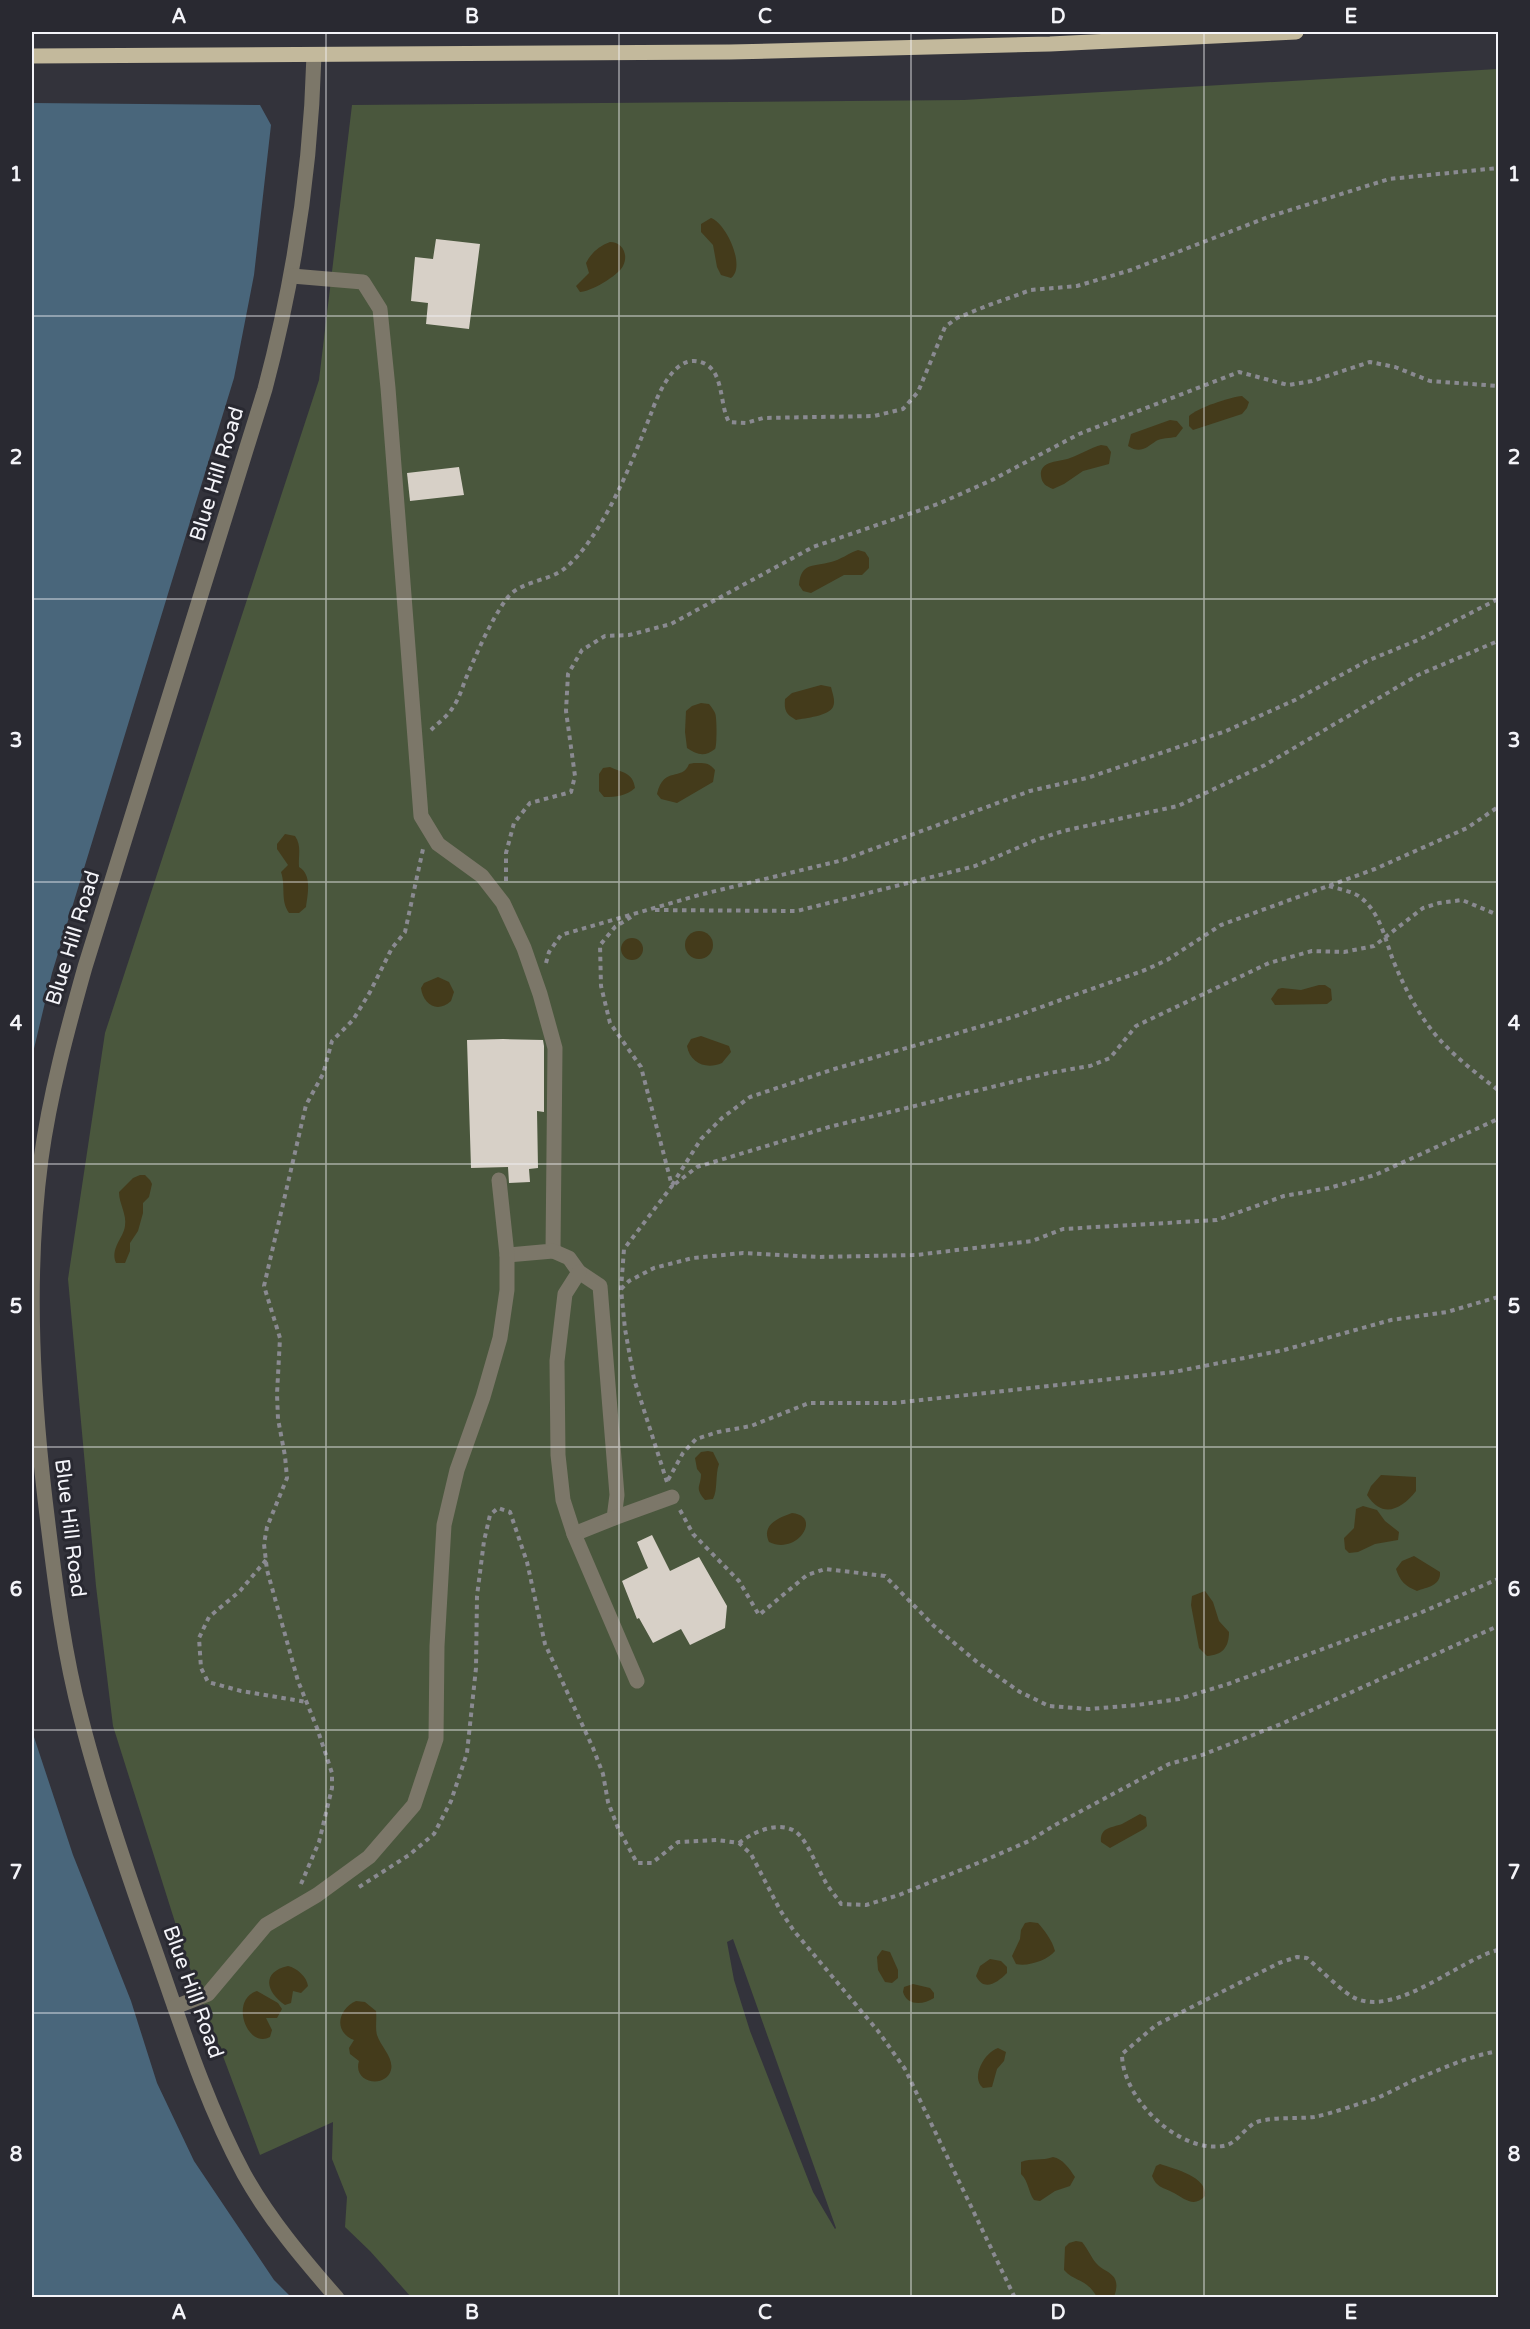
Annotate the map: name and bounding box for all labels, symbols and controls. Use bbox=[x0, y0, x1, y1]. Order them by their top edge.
text: A bbox=[172, 5, 187, 29]
text: B bbox=[465, 5, 479, 29]
text: C bbox=[758, 5, 772, 29]
text: D bbox=[1050, 5, 1066, 29]
text: E bbox=[1345, 5, 1358, 29]
text: 1 bbox=[10, 163, 22, 187]
text: 1 bbox=[1508, 163, 1520, 187]
street label: Blue Hill Road bbox=[185, 404, 249, 544]
text: 2 bbox=[10, 446, 22, 470]
text: 2 bbox=[1508, 446, 1520, 470]
text: 3 bbox=[10, 729, 22, 753]
text: 3 bbox=[1508, 729, 1520, 753]
street label: Blue Hill Road bbox=[41, 868, 105, 1008]
text: 4 bbox=[10, 1012, 23, 1036]
text: 4 bbox=[1508, 1012, 1521, 1036]
text: 5 bbox=[10, 1295, 22, 1319]
text: 5 bbox=[1508, 1295, 1520, 1319]
street label: Blue Hill Road bbox=[49, 1457, 91, 1599]
text: 6 bbox=[10, 1578, 22, 1602]
text: 6 bbox=[1508, 1578, 1520, 1602]
text: 7 bbox=[10, 1861, 22, 1885]
text: 7 bbox=[1508, 1861, 1520, 1885]
street label: Blue Hill Road bbox=[157, 1922, 229, 2062]
text: 8 bbox=[10, 2143, 22, 2167]
text: 8 bbox=[1508, 2143, 1520, 2167]
text: A bbox=[172, 2301, 187, 2325]
text: B bbox=[465, 2301, 479, 2325]
text: C bbox=[758, 2301, 772, 2325]
text: D bbox=[1050, 2301, 1066, 2325]
text: E bbox=[1345, 2301, 1358, 2325]

